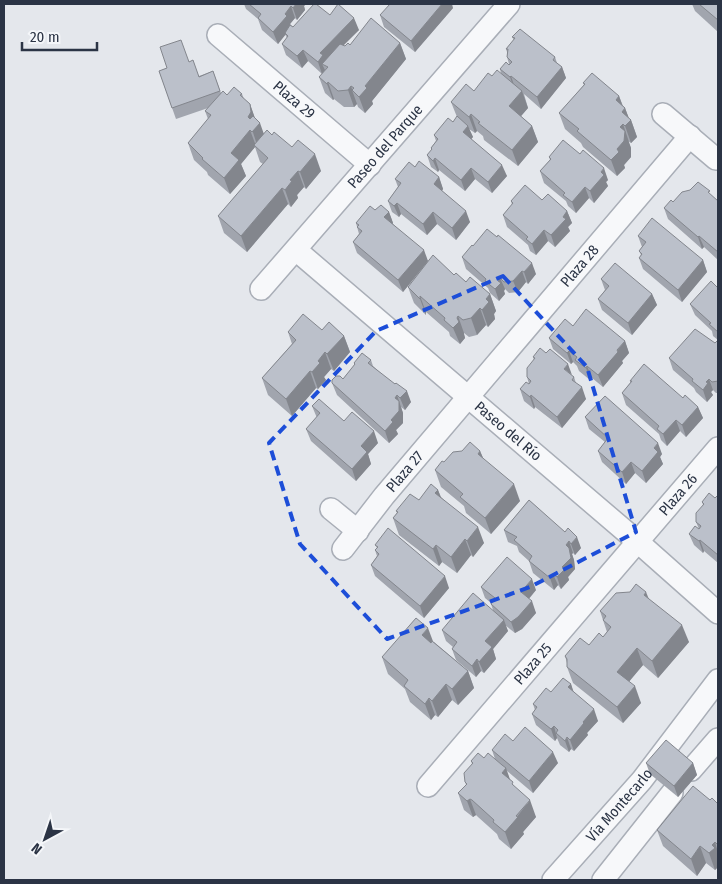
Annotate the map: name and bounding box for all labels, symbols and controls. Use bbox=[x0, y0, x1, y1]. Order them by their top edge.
scale bar bbox=[22, 20, 98, 52]
text: 20 m bbox=[30, 28, 60, 46]
street label: Plaza 29 bbox=[269, 77, 319, 123]
street label: Paseo del Parque bbox=[344, 101, 426, 192]
street label: Plaza 28 bbox=[557, 241, 603, 291]
street label: Paseo del Río bbox=[471, 398, 545, 465]
street label: Plaza 27 bbox=[382, 447, 427, 496]
street label: Plaza 26 bbox=[655, 470, 701, 519]
street label: Plaza 25 bbox=[510, 639, 556, 688]
street label: Vía Montecarlo bbox=[582, 765, 656, 846]
north arrow bbox=[20, 814, 70, 864]
text: N bbox=[28, 839, 46, 858]

